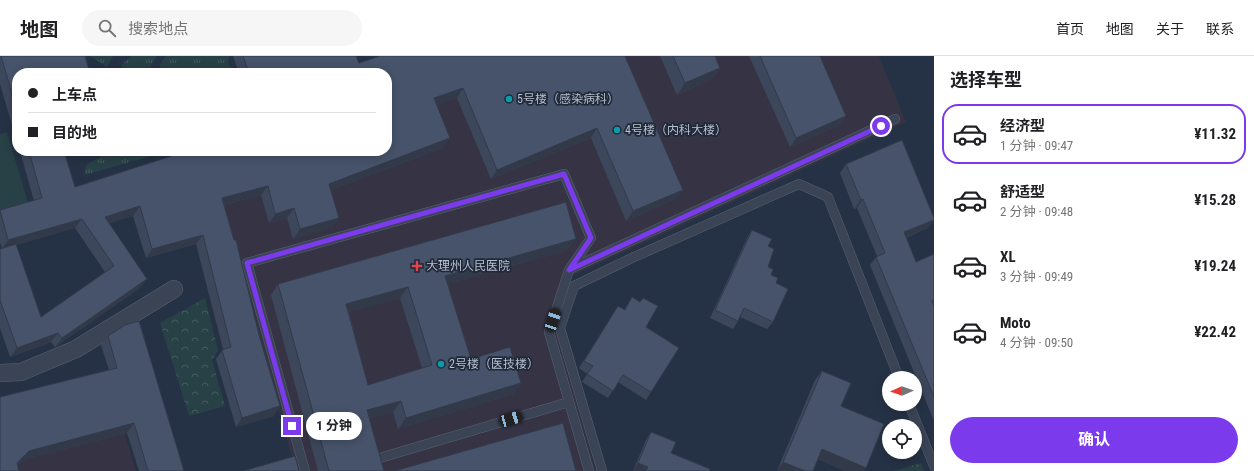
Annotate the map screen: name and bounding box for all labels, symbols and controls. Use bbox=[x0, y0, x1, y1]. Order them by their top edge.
search box bbox=[82, 10, 362, 46]
icon: search bbox=[96, 17, 118, 39]
text: 地图 bbox=[20, 18, 58, 41]
text: 搜索地点 bbox=[128, 20, 188, 38]
text: 首页 bbox=[1056, 21, 1084, 37]
text: 地图 bbox=[1106, 21, 1134, 37]
text: 关于 bbox=[1156, 21, 1184, 37]
text: 联系 bbox=[1206, 21, 1234, 37]
text: 选择车型 bbox=[950, 69, 1022, 90]
text: 上车点 bbox=[52, 86, 97, 104]
place label: 5号楼（感染病科） bbox=[517, 92, 619, 106]
marker: 5号楼（感染病科） bbox=[504, 94, 514, 104]
icon: car bbox=[952, 116, 988, 152]
route start bbox=[872, 117, 890, 135]
text: 经济型 bbox=[1000, 117, 1045, 135]
place label: 4号楼（内科大楼） bbox=[625, 123, 727, 137]
text: 目的地 bbox=[52, 124, 97, 142]
marker: 4号楼（内科大楼） bbox=[612, 125, 622, 135]
text: ¥11.32 bbox=[1194, 125, 1236, 143]
text: 1 分钟 · 09:47 bbox=[1000, 138, 1073, 153]
icon: car bbox=[952, 182, 988, 218]
text: 舒适型 bbox=[1000, 183, 1045, 201]
text: ¥15.28 bbox=[1194, 191, 1236, 209]
text: 2 分钟 · 09:48 bbox=[1000, 204, 1073, 219]
icon: car bbox=[952, 248, 988, 284]
text: XL bbox=[1000, 248, 1016, 266]
text: ¥19.24 bbox=[1194, 257, 1236, 275]
place label: 大理州人民医院 bbox=[426, 259, 510, 273]
marker: 大理州人民医院 bbox=[411, 260, 423, 272]
text: 3 分钟 · 09:49 bbox=[1000, 269, 1073, 284]
car bbox=[544, 307, 562, 333]
icon: car bbox=[952, 314, 988, 350]
text: Moto bbox=[1000, 314, 1031, 332]
text: ¥22.42 bbox=[1194, 323, 1236, 341]
text: 4 分钟 · 09:50 bbox=[1000, 335, 1073, 350]
place label: 2号楼（医技楼） bbox=[449, 357, 539, 371]
marker: 2号楼（医技楼） bbox=[436, 359, 446, 369]
north arrow bbox=[882, 371, 922, 411]
map controls bbox=[882, 371, 922, 459]
car bbox=[498, 410, 524, 428]
callout: 1 分钟 bbox=[306, 412, 362, 440]
route end bbox=[283, 417, 301, 435]
button: 确认 bbox=[950, 417, 1238, 463]
text: 1 分钟 bbox=[316, 418, 352, 433]
button: locate bbox=[882, 419, 922, 459]

